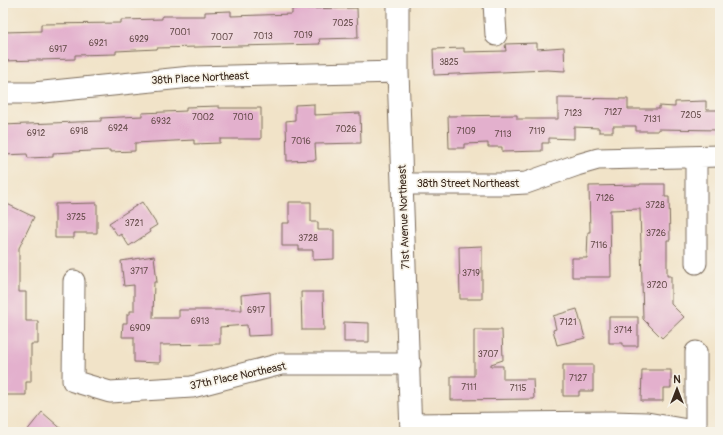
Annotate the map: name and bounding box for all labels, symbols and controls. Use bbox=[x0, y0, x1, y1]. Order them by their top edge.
house number: 7025 bbox=[333, 18, 354, 29]
house number: 7001 bbox=[170, 27, 190, 38]
house number: 7019 bbox=[293, 30, 313, 41]
house number: 7013 bbox=[253, 31, 273, 42]
house number: 7007 bbox=[211, 32, 233, 43]
house number: 6929 bbox=[129, 34, 149, 45]
house number: 6921 bbox=[89, 38, 107, 49]
house number: 6917 bbox=[49, 44, 67, 55]
house number: 3825 bbox=[439, 57, 459, 68]
street label: 38th Place Northeast bbox=[151, 69, 250, 87]
house number: 7127 bbox=[604, 107, 622, 118]
house number: 7123 bbox=[564, 108, 582, 119]
house number: 7205 bbox=[681, 110, 702, 121]
house number: 7002 bbox=[192, 112, 214, 123]
house number: 7010 bbox=[233, 112, 253, 123]
house number: 7131 bbox=[644, 114, 660, 125]
house number: 6932 bbox=[151, 116, 171, 127]
house number: 6924 bbox=[108, 123, 129, 134]
house number: 7026 bbox=[335, 124, 357, 135]
house number: 6918 bbox=[70, 126, 88, 137]
house number: 7109 bbox=[456, 126, 476, 137]
house number: 7119 bbox=[529, 126, 546, 137]
house number: 6912 bbox=[27, 128, 45, 139]
house number: 7113 bbox=[495, 129, 511, 140]
house number: 7016 bbox=[291, 136, 311, 147]
street label: 71st Avenue Northeast bbox=[396, 164, 412, 270]
street label: 38th Street Northeast bbox=[417, 177, 520, 190]
house number: 7126 bbox=[596, 193, 614, 204]
house number: 3728 bbox=[645, 200, 665, 211]
house number: 3725 bbox=[66, 212, 86, 223]
house number: 3721 bbox=[125, 218, 143, 229]
house number: 3726 bbox=[646, 228, 666, 239]
house number: 3728 bbox=[298, 233, 318, 244]
house number: 7116 bbox=[590, 240, 608, 251]
house number: 3717 bbox=[130, 266, 148, 277]
house number: 3719 bbox=[462, 268, 480, 279]
house number: 3720 bbox=[647, 280, 667, 291]
house number: 6917 bbox=[247, 305, 265, 316]
house number: 6913 bbox=[191, 316, 209, 327]
house number: 7121 bbox=[560, 317, 576, 328]
house number: 6909 bbox=[130, 323, 151, 334]
house number: 3714 bbox=[614, 325, 633, 336]
house number: 3707 bbox=[478, 349, 499, 360]
street label: 37th Place Northeast bbox=[189, 359, 288, 393]
north arrow bbox=[657, 369, 697, 409]
house number: 7127 bbox=[569, 373, 587, 384]
text: N bbox=[673, 373, 681, 386]
house number: 7111 bbox=[461, 382, 477, 393]
house number: 7115 bbox=[510, 383, 526, 394]

